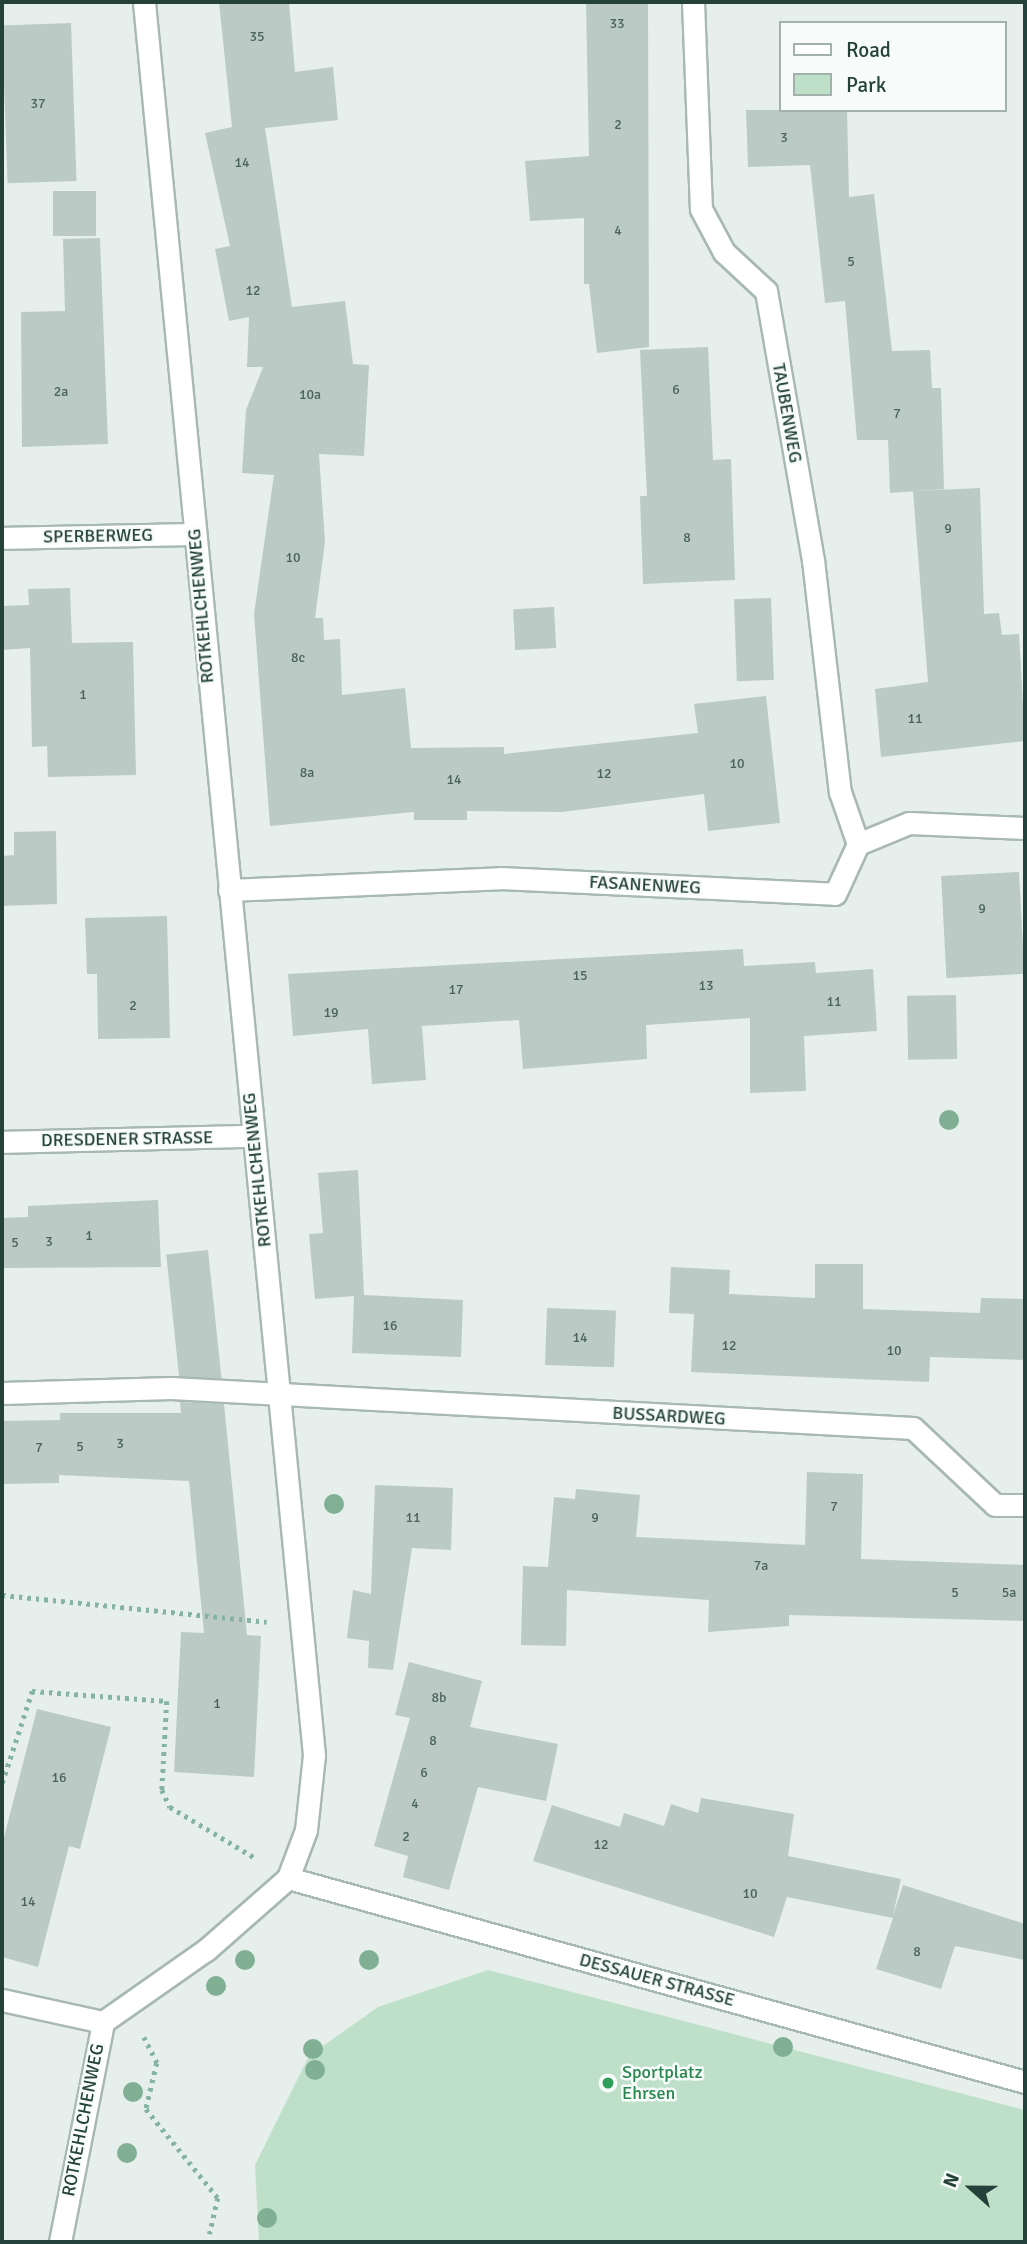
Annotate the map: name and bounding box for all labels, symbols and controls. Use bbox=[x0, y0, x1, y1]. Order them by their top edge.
house number: 33 bbox=[609, 16, 625, 32]
legend bbox=[778, 21, 1006, 112]
house number: 35 bbox=[249, 29, 265, 45]
text: Road bbox=[846, 37, 891, 63]
text: Park bbox=[846, 72, 886, 98]
house number: 37 bbox=[30, 96, 46, 112]
house number: 2 bbox=[614, 117, 622, 133]
house number: 3 bbox=[780, 130, 788, 146]
house number: 14 bbox=[234, 155, 250, 171]
house number: 4 bbox=[614, 223, 622, 239]
house number: 5 bbox=[847, 254, 855, 270]
house number: 12 bbox=[245, 283, 261, 299]
street label: TAUBENWEG bbox=[768, 362, 806, 464]
house number: 6 bbox=[672, 382, 680, 398]
house number: 2a bbox=[54, 384, 68, 400]
house number: 10a bbox=[299, 387, 321, 403]
house number: 7 bbox=[893, 406, 901, 422]
house number: 9 bbox=[944, 521, 952, 537]
street label: SPERBERWEG bbox=[43, 524, 153, 548]
street label: ROTKEHLCHENWEG bbox=[183, 528, 219, 684]
house number: 8 bbox=[683, 530, 691, 546]
house number: 10 bbox=[285, 550, 301, 566]
house number: 8c bbox=[291, 650, 305, 666]
house number: 1 bbox=[79, 687, 87, 703]
house number: 11 bbox=[907, 711, 923, 727]
house number: 10 bbox=[729, 756, 745, 772]
house number: 8a bbox=[300, 765, 314, 781]
house number: 12 bbox=[596, 766, 612, 782]
house number: 14 bbox=[446, 772, 462, 788]
street label: FASANENWEG bbox=[589, 871, 701, 899]
house number: 9 bbox=[978, 901, 986, 917]
house number: 15 bbox=[572, 968, 588, 984]
house number: 13 bbox=[698, 978, 714, 994]
house number: 17 bbox=[448, 982, 464, 998]
house number: 11 bbox=[826, 994, 842, 1010]
house number: 2 bbox=[129, 998, 137, 1014]
house number: 19 bbox=[323, 1005, 339, 1021]
street label: ROTKEHLCHENWEG bbox=[238, 1092, 276, 1248]
street label: DRESDENER STRASSE bbox=[41, 1127, 213, 1151]
house number: 1 bbox=[85, 1228, 93, 1244]
house number: 3 bbox=[45, 1234, 53, 1250]
house number: 5 bbox=[11, 1235, 19, 1251]
house number: 16 bbox=[382, 1318, 398, 1334]
house number: 14 bbox=[572, 1330, 588, 1346]
house number: 12 bbox=[721, 1338, 737, 1354]
house number: 10 bbox=[886, 1343, 902, 1359]
street label: BUSSARDWEG bbox=[612, 1402, 726, 1430]
house number: 3 bbox=[116, 1436, 124, 1452]
house number: 5 bbox=[76, 1439, 84, 1455]
house number: 7 bbox=[35, 1440, 43, 1456]
house number: 7 bbox=[830, 1499, 838, 1515]
house number: 11 bbox=[405, 1510, 421, 1526]
house number: 9 bbox=[591, 1510, 599, 1526]
house number: 7a bbox=[754, 1558, 768, 1574]
house number: 5 bbox=[951, 1585, 959, 1601]
house number: 5a bbox=[1002, 1585, 1016, 1601]
house number: 8b bbox=[432, 1690, 446, 1706]
house number: 1 bbox=[213, 1696, 221, 1712]
house number: 8 bbox=[429, 1733, 437, 1749]
house number: 6 bbox=[420, 1765, 428, 1781]
house number: 16 bbox=[51, 1770, 67, 1786]
house number: 4 bbox=[411, 1796, 419, 1812]
house number: 2 bbox=[402, 1829, 410, 1845]
house number: 12 bbox=[593, 1837, 609, 1853]
house number: 10 bbox=[742, 1886, 758, 1902]
house number: 14 bbox=[20, 1894, 36, 1910]
house number: 8 bbox=[913, 1944, 921, 1960]
street label: DESSAUER STRASSE bbox=[577, 1949, 737, 2011]
street label: ROTKEHLCHENWEG bbox=[58, 2042, 108, 2198]
place label: Sportplatz Ehrsen bbox=[622, 2062, 703, 2104]
marker: Sportplatz Ehrsen bbox=[600, 2075, 616, 2091]
north arrow bbox=[936, 2153, 1006, 2223]
text: N bbox=[938, 2170, 965, 2191]

